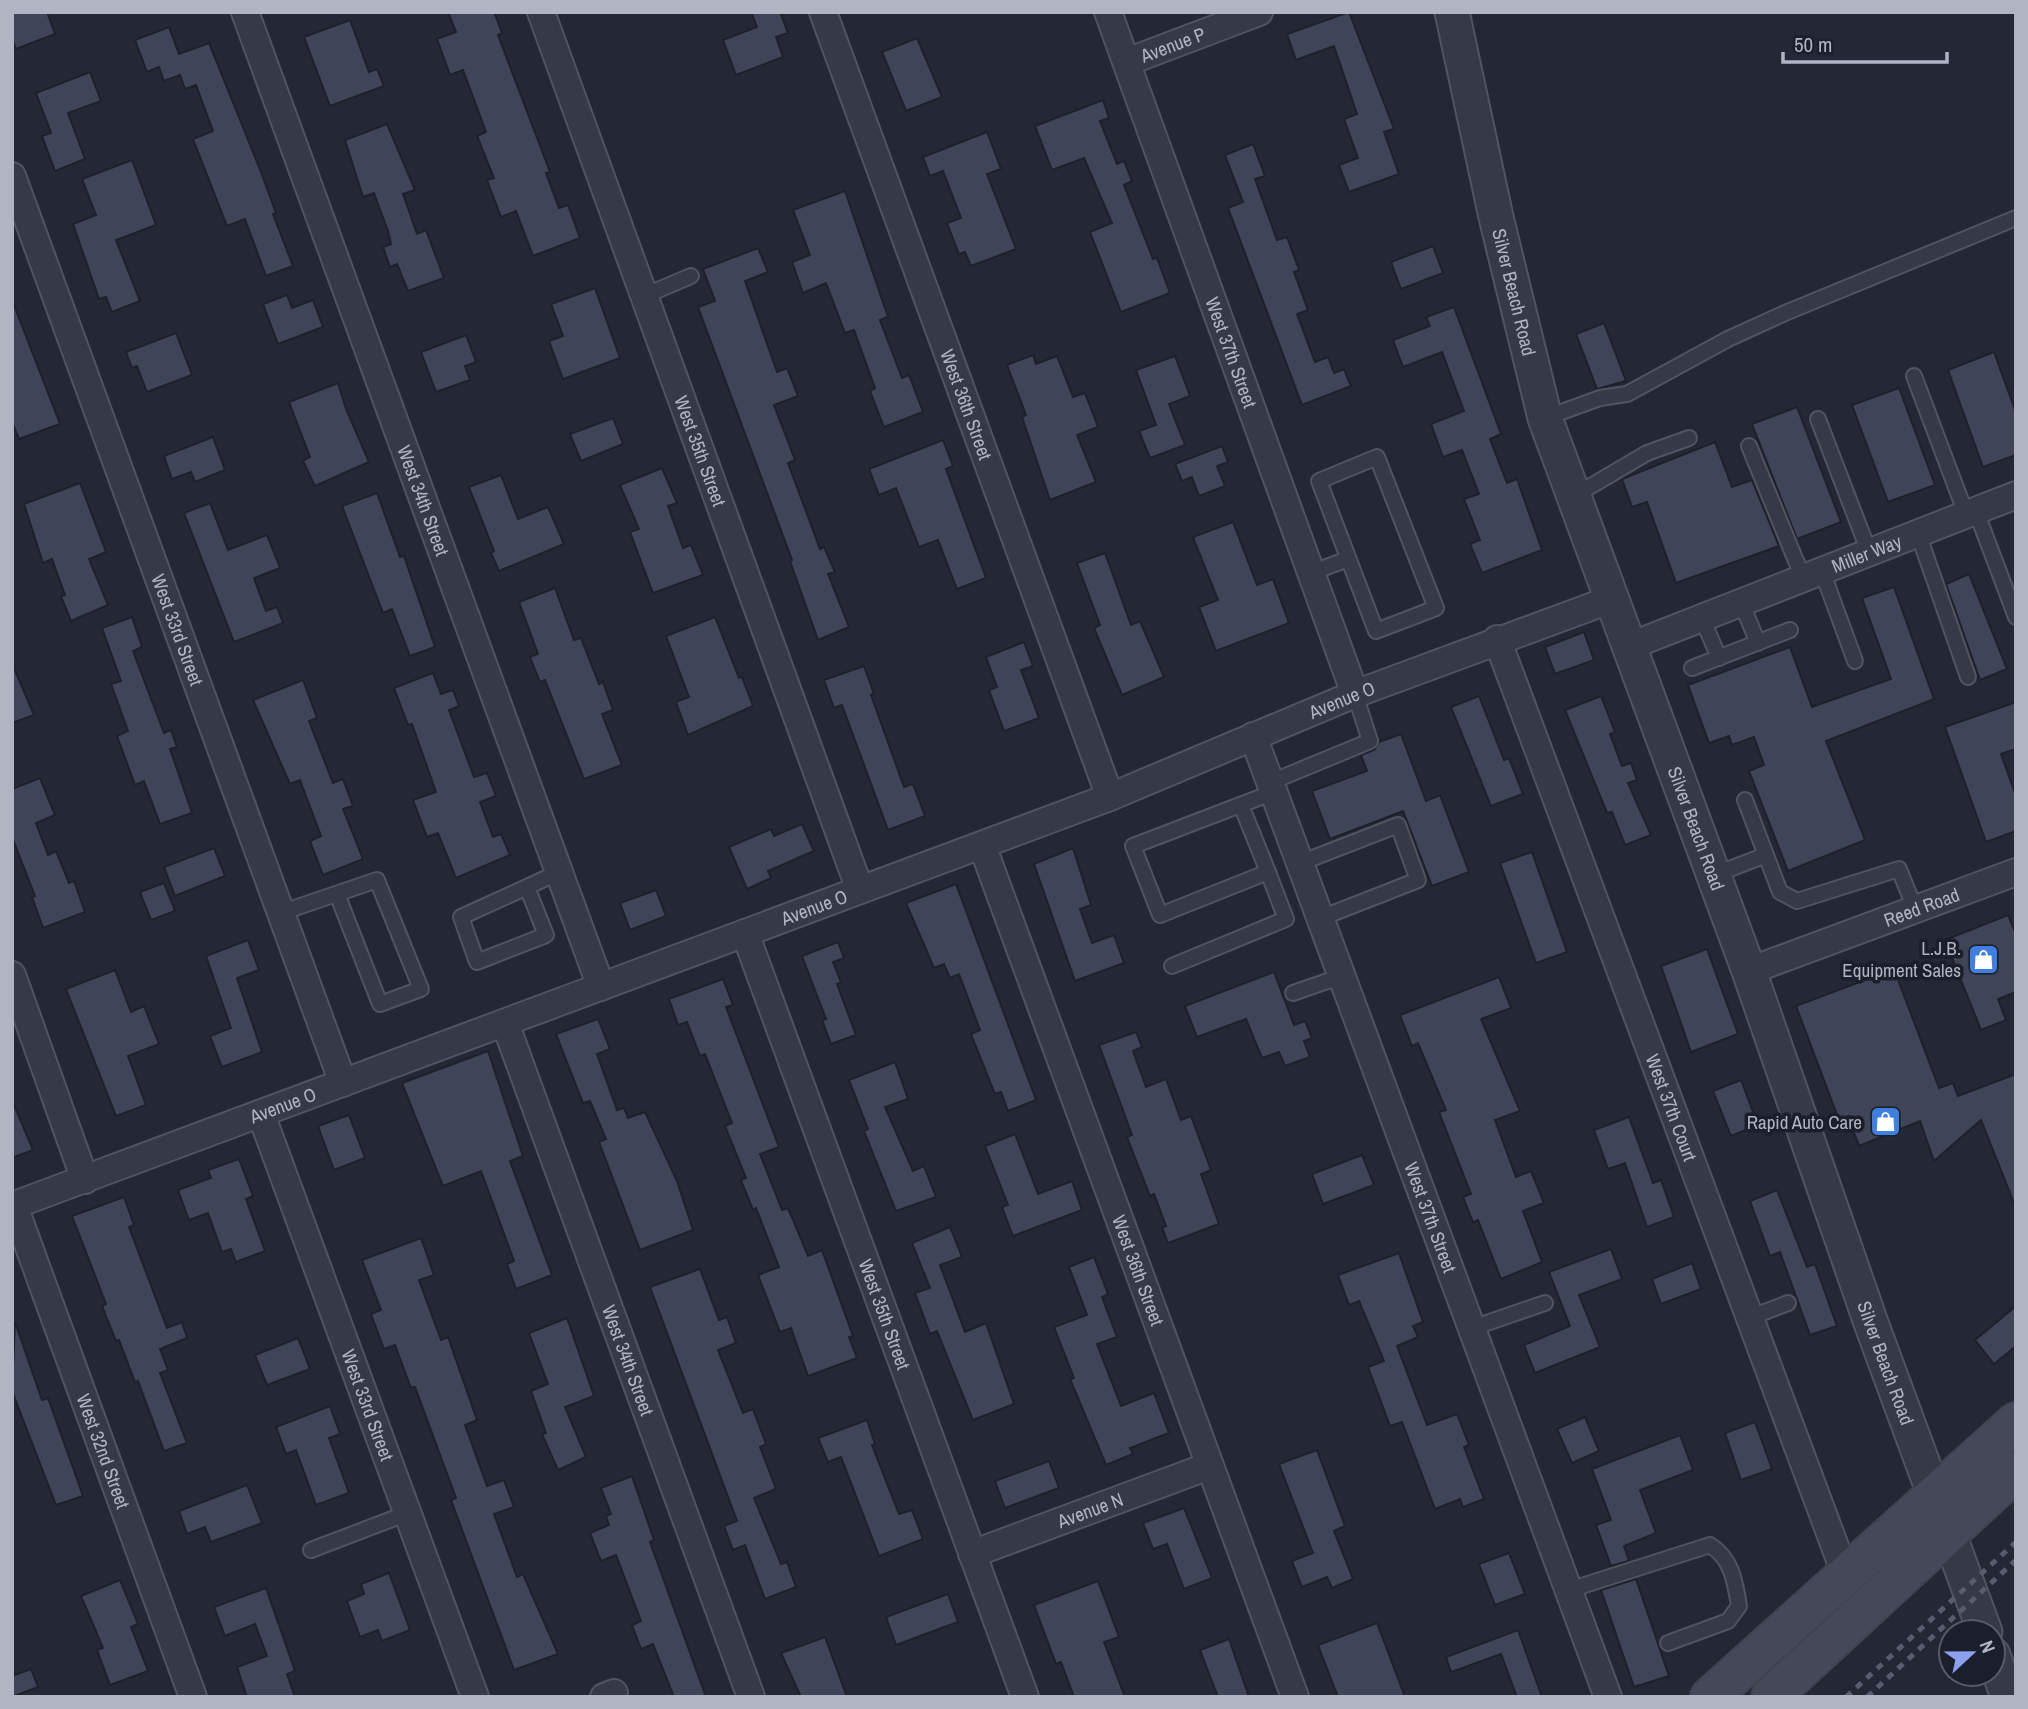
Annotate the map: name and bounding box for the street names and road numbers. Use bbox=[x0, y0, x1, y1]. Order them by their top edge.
street label: Avenue P bbox=[1136, 21, 1209, 69]
street label: Silver Beach Road bbox=[1486, 226, 1542, 358]
street label: West 37th Street bbox=[1199, 293, 1263, 412]
street label: West 36th Street bbox=[934, 346, 999, 464]
street label: West 35th Street bbox=[668, 392, 733, 510]
street label: West 34th Street bbox=[391, 442, 456, 560]
street label: Miller Way bbox=[1828, 528, 1905, 579]
street label: West 33rd Street bbox=[145, 570, 210, 690]
street label: Avenue O bbox=[1304, 675, 1378, 725]
street label: Silver Beach Road bbox=[1662, 763, 1731, 894]
street label: Reed Road bbox=[1880, 881, 1963, 933]
street label: Avenue O bbox=[776, 883, 851, 932]
street label: West 37th Court bbox=[1640, 1050, 1704, 1165]
street label: Avenue O bbox=[245, 1081, 320, 1130]
street label: West 37th Street bbox=[1398, 1158, 1463, 1277]
street label: West 36th Street bbox=[1106, 1211, 1171, 1330]
street label: West 35th Street bbox=[853, 1255, 917, 1374]
street label: Silver Beach Road bbox=[1851, 1297, 1920, 1428]
street label: West 34th Street bbox=[596, 1301, 660, 1420]
street label: West 33rd Street bbox=[335, 1346, 400, 1465]
street label: West 32nd Street bbox=[71, 1390, 136, 1513]
street label: Avenue N bbox=[1053, 1486, 1127, 1535]

